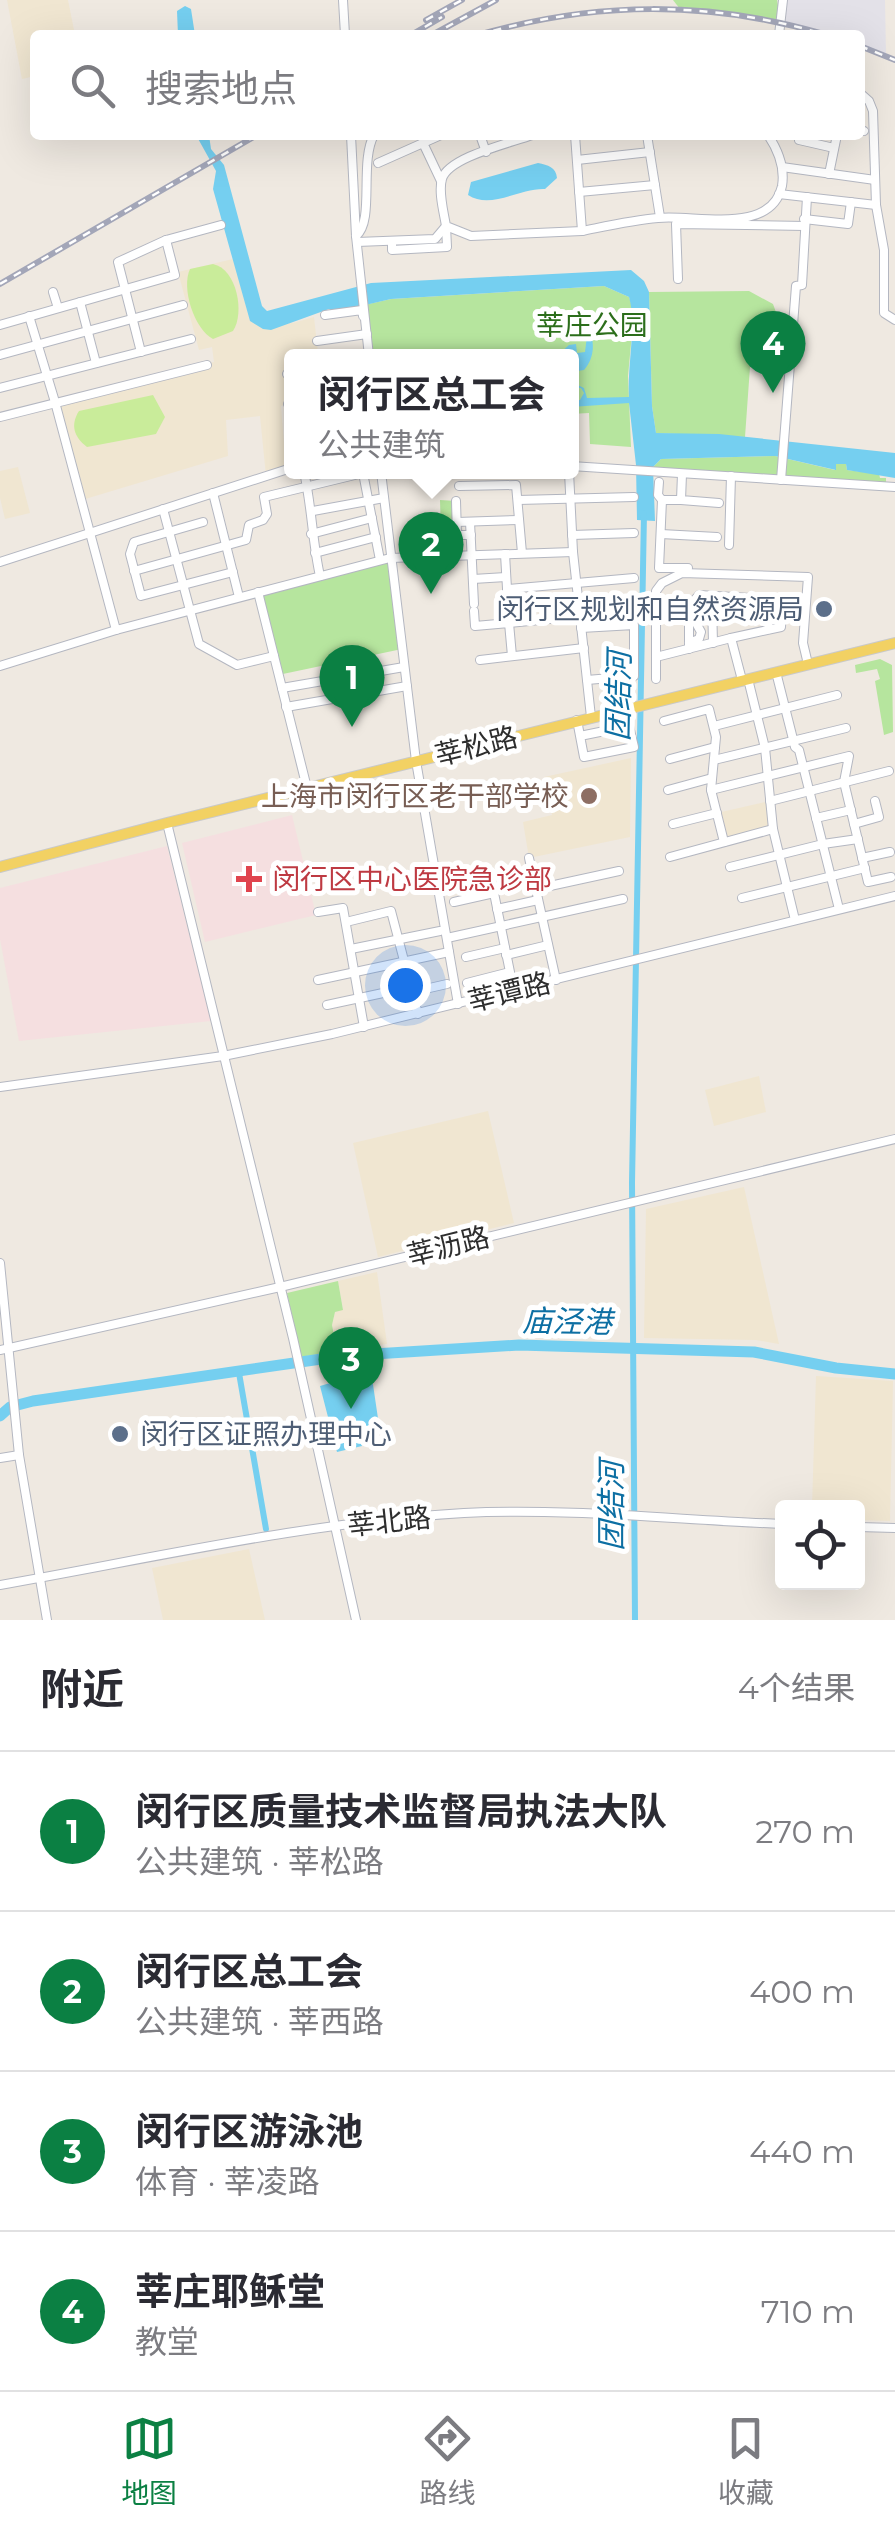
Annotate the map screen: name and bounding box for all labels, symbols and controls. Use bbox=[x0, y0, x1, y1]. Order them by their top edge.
search box bbox=[30, 30, 865, 140]
icon: search bbox=[65, 58, 120, 113]
text: 搜索地点 bbox=[145, 65, 297, 112]
park label: 莘庄公园 bbox=[536, 308, 648, 342]
pin: 4 bbox=[740, 310, 806, 393]
popup bbox=[284, 349, 579, 479]
text: 闵行区总工会 bbox=[317, 371, 546, 418]
text: 公共建筑 bbox=[317, 425, 446, 464]
pin: 2 bbox=[398, 512, 464, 594]
place label: 闵行区规划和自然资源局 bbox=[496, 592, 804, 626]
marker: 闵行区规划和自然资源局 bbox=[813, 598, 835, 620]
pin: 1 bbox=[320, 644, 384, 727]
water label: 团结河 bbox=[599, 646, 638, 741]
street label: 莘松路 bbox=[431, 719, 521, 773]
place label: 上海市闵行区老干部学校 bbox=[261, 779, 569, 813]
marker: 上海市闵行区老干部学校 bbox=[578, 785, 600, 807]
place label: 闵行区中心医院急诊部 bbox=[272, 862, 552, 896]
marker: 闵行区中心医院急诊部 bbox=[236, 866, 262, 892]
your location bbox=[380, 960, 431, 1011]
street label: 莘谭路 bbox=[464, 965, 554, 1019]
street label: 莘沥路 bbox=[403, 1219, 493, 1273]
water label: 庙泾港 bbox=[522, 1302, 616, 1341]
pin: 3 bbox=[318, 1326, 384, 1409]
place label: 闵行区证照办理中心 bbox=[140, 1417, 392, 1451]
marker: 闵行区证照办理中心 bbox=[109, 1423, 131, 1445]
water label: 团结河 bbox=[593, 1456, 630, 1551]
street label: 莘北路 bbox=[345, 1500, 433, 1542]
map controls bbox=[775, 1500, 865, 1590]
button: locate bbox=[775, 1500, 865, 1590]
text: 附近 bbox=[40, 1663, 124, 1715]
text: 4个结果 bbox=[738, 1668, 855, 1707]
text: 闵行区质量技术监督局执法大队 bbox=[135, 1788, 667, 1835]
text: 1 bbox=[66, 1812, 79, 1851]
text: 270 m bbox=[755, 1812, 855, 1851]
text: 公共建筑 · 莘松路 bbox=[135, 1842, 384, 1881]
text: 闵行区总工会 bbox=[135, 1948, 363, 1995]
text: 2 bbox=[63, 1972, 82, 2011]
text: 400 m bbox=[749, 1972, 855, 2011]
text: 公共建筑 · 莘西路 bbox=[135, 2002, 384, 2041]
text: 闵行区游泳池 bbox=[135, 2108, 363, 2155]
text: 3 bbox=[63, 2132, 82, 2171]
text: 440 m bbox=[749, 2132, 855, 2171]
text: 体育 · 莘凌路 bbox=[135, 2162, 320, 2201]
text: 莘庄耶稣堂 bbox=[135, 2268, 325, 2315]
text: 4 bbox=[61, 2292, 84, 2331]
text: 710 m bbox=[761, 2292, 855, 2331]
text: 教堂 bbox=[135, 2322, 199, 2361]
tab: 地图 bbox=[121, 2411, 177, 2511]
tab: 路线 bbox=[419, 2411, 476, 2511]
tab: 收藏 bbox=[718, 2411, 774, 2511]

